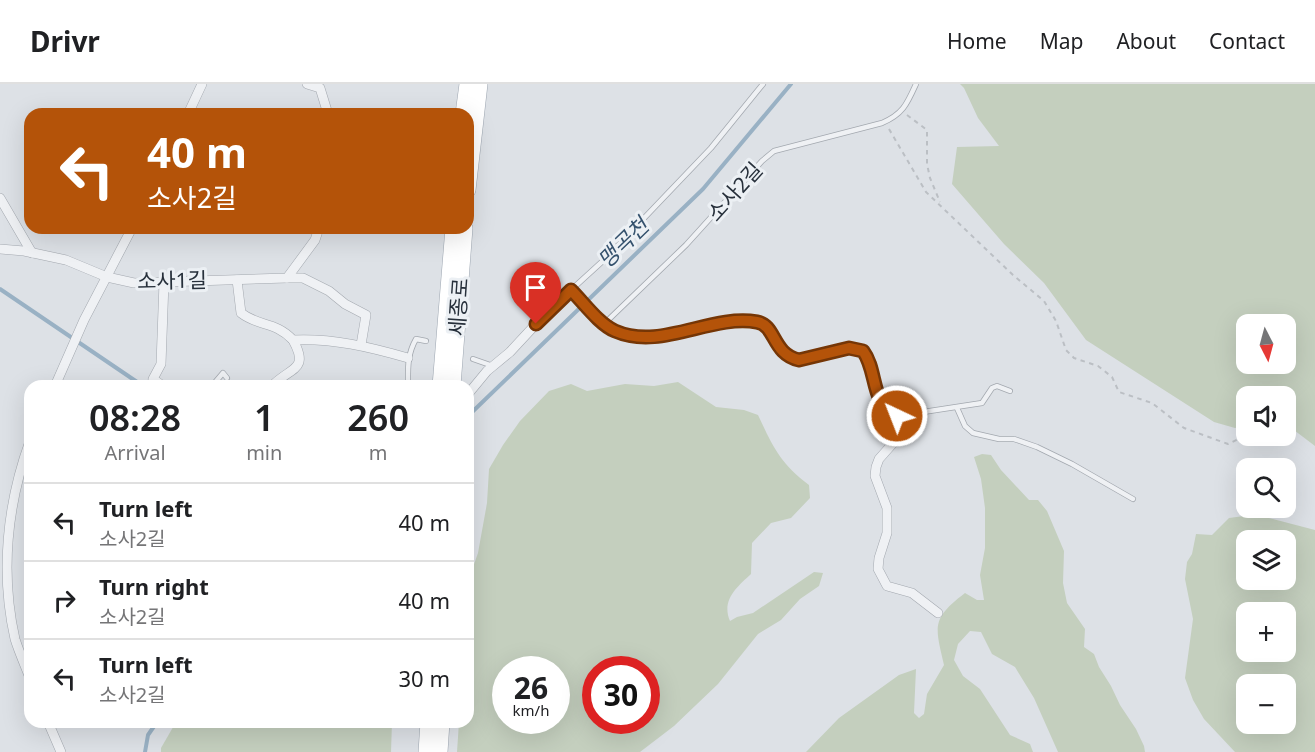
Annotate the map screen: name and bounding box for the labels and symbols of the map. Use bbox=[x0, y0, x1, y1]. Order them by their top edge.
street label: 소사2길 bbox=[700, 156, 768, 227]
water label: 맹곡천 bbox=[590, 208, 657, 274]
pin bbox=[510, 262, 561, 324]
street label: 소사1길 bbox=[137, 265, 207, 295]
street label: 세종로 bbox=[442, 277, 474, 337]
north arrow bbox=[1236, 314, 1296, 374]
position arrow bbox=[865, 384, 929, 448]
speed limit sign: 30 bbox=[582, 656, 660, 734]

